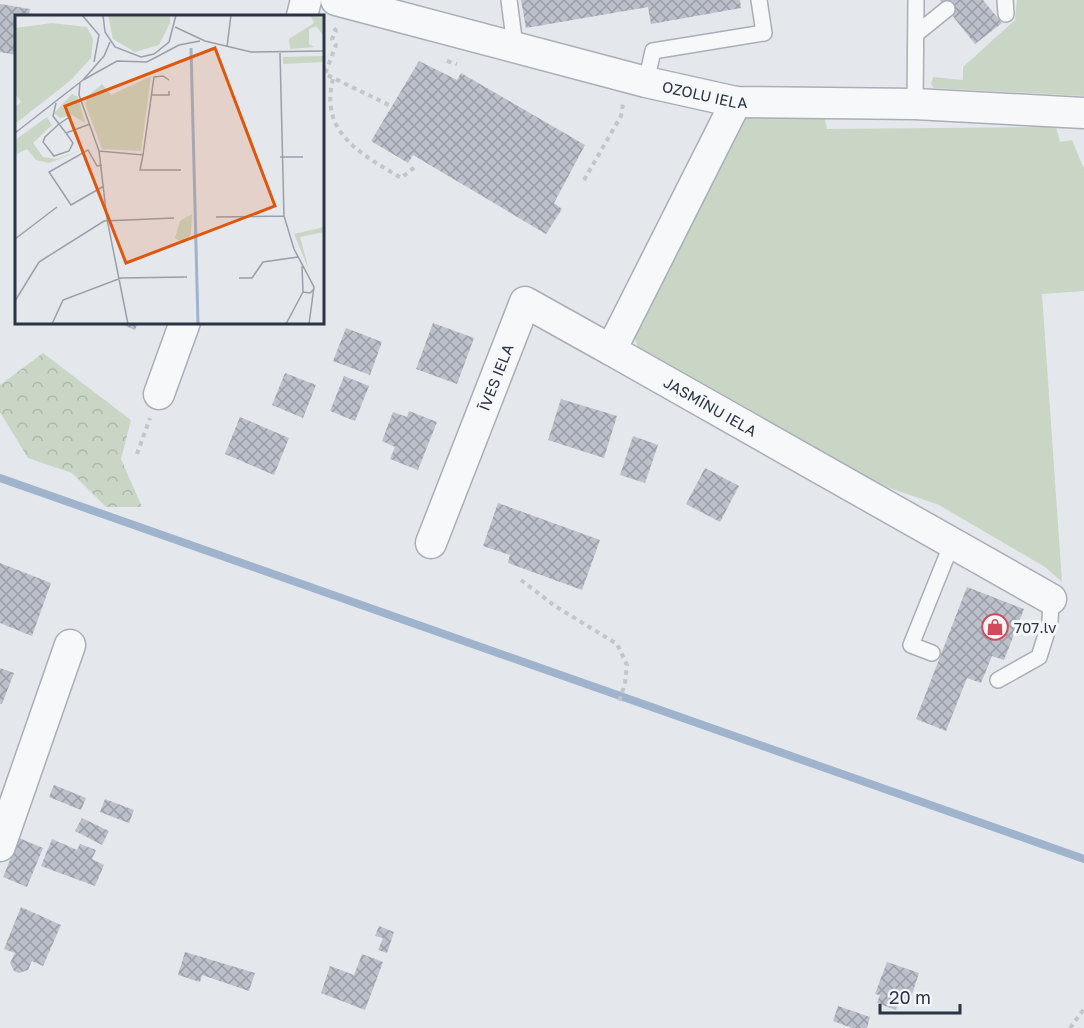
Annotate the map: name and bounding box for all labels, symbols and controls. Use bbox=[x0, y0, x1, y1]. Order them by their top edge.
inset map bbox=[15, 15, 324, 324]
street label: OZOLU IELA bbox=[661, 77, 748, 111]
street label: ĪVES IELA bbox=[475, 341, 517, 413]
street label: JASMĪNU IELA bbox=[661, 373, 760, 440]
shop icon: 707.lv bbox=[980, 612, 1010, 642]
place label: 707.lv bbox=[1014, 618, 1057, 636]
scale bar bbox=[880, 977, 960, 1015]
text: 20 m bbox=[889, 986, 931, 1008]

